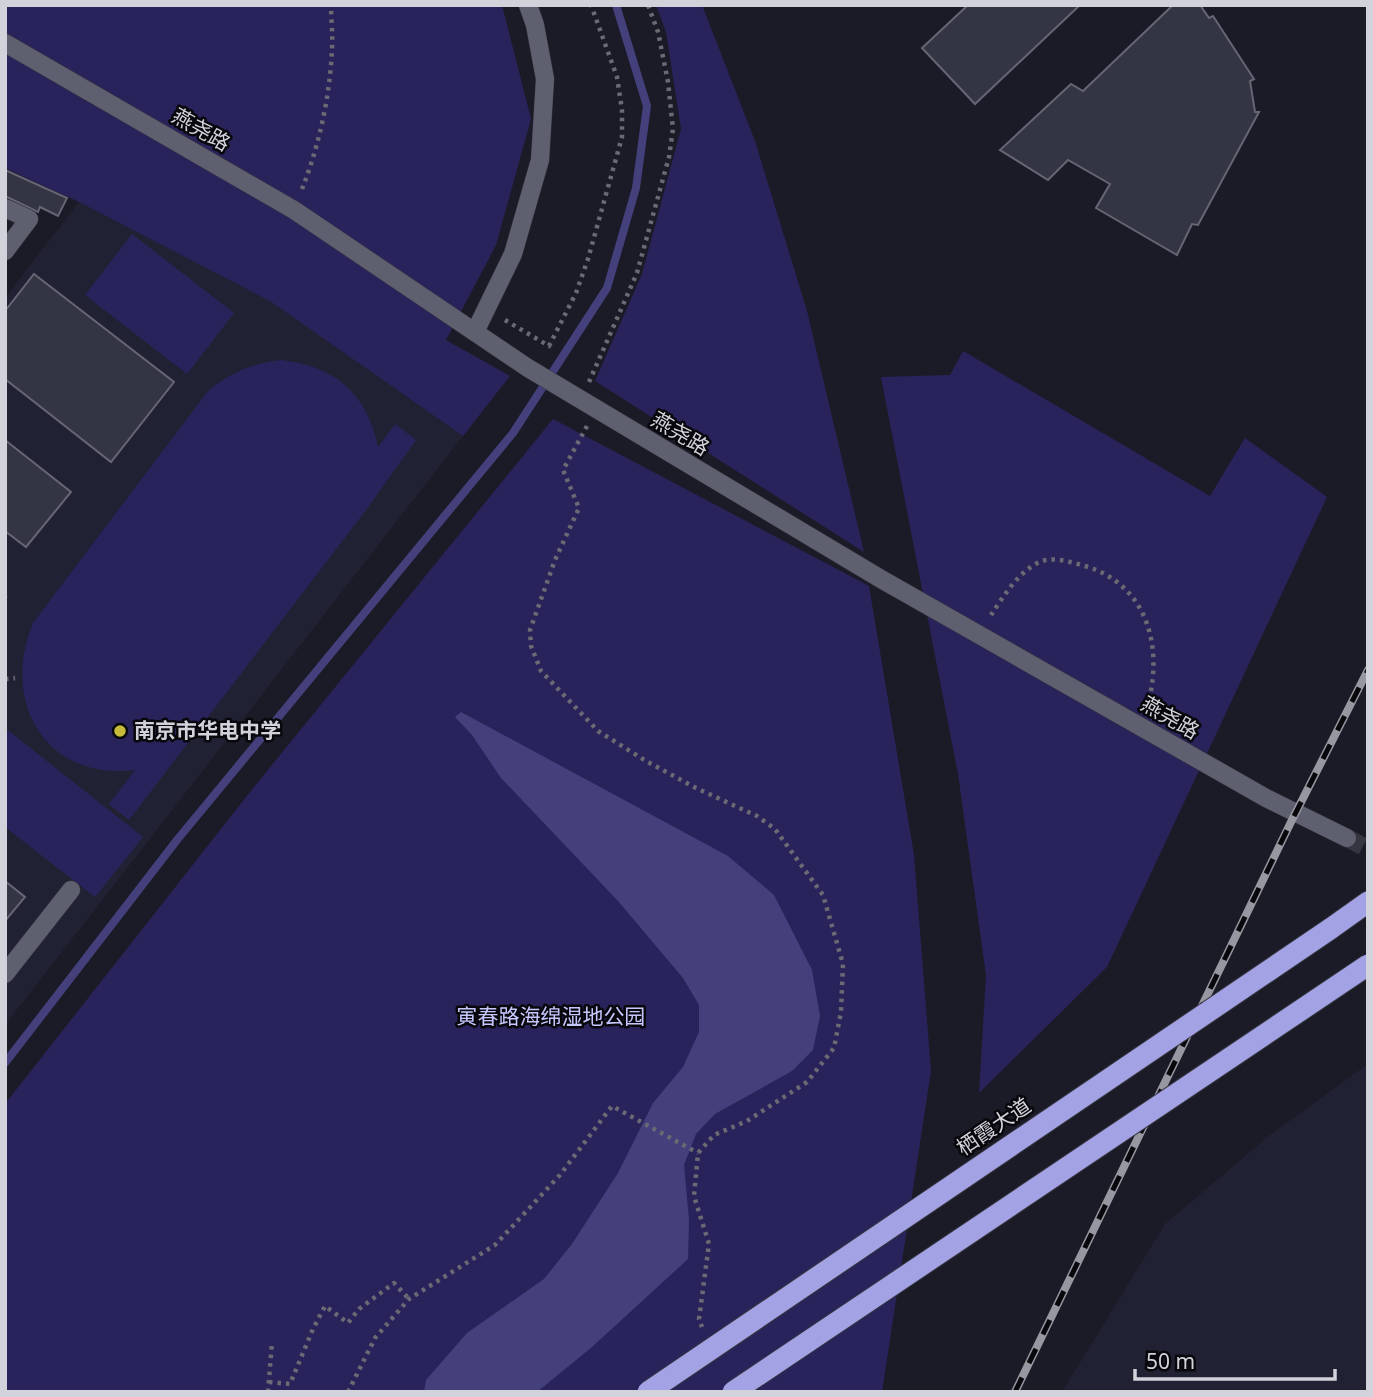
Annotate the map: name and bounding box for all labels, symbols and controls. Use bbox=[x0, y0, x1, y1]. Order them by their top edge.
street label: 燕尧路 bbox=[167, 101, 236, 157]
street label: 燕尧路 bbox=[646, 405, 715, 461]
street label: 燕尧路 bbox=[1136, 689, 1205, 745]
place label: 南京市华电中学 bbox=[134, 716, 281, 744]
marker: 南京市华电中学 bbox=[112, 723, 128, 739]
park label: 寅春路海绵湿地公园 bbox=[457, 1002, 646, 1030]
street label: 栖霞大道 bbox=[951, 1091, 1036, 1161]
scale bar bbox=[1135, 1338, 1334, 1382]
text: 50 m bbox=[1146, 1347, 1195, 1375]

